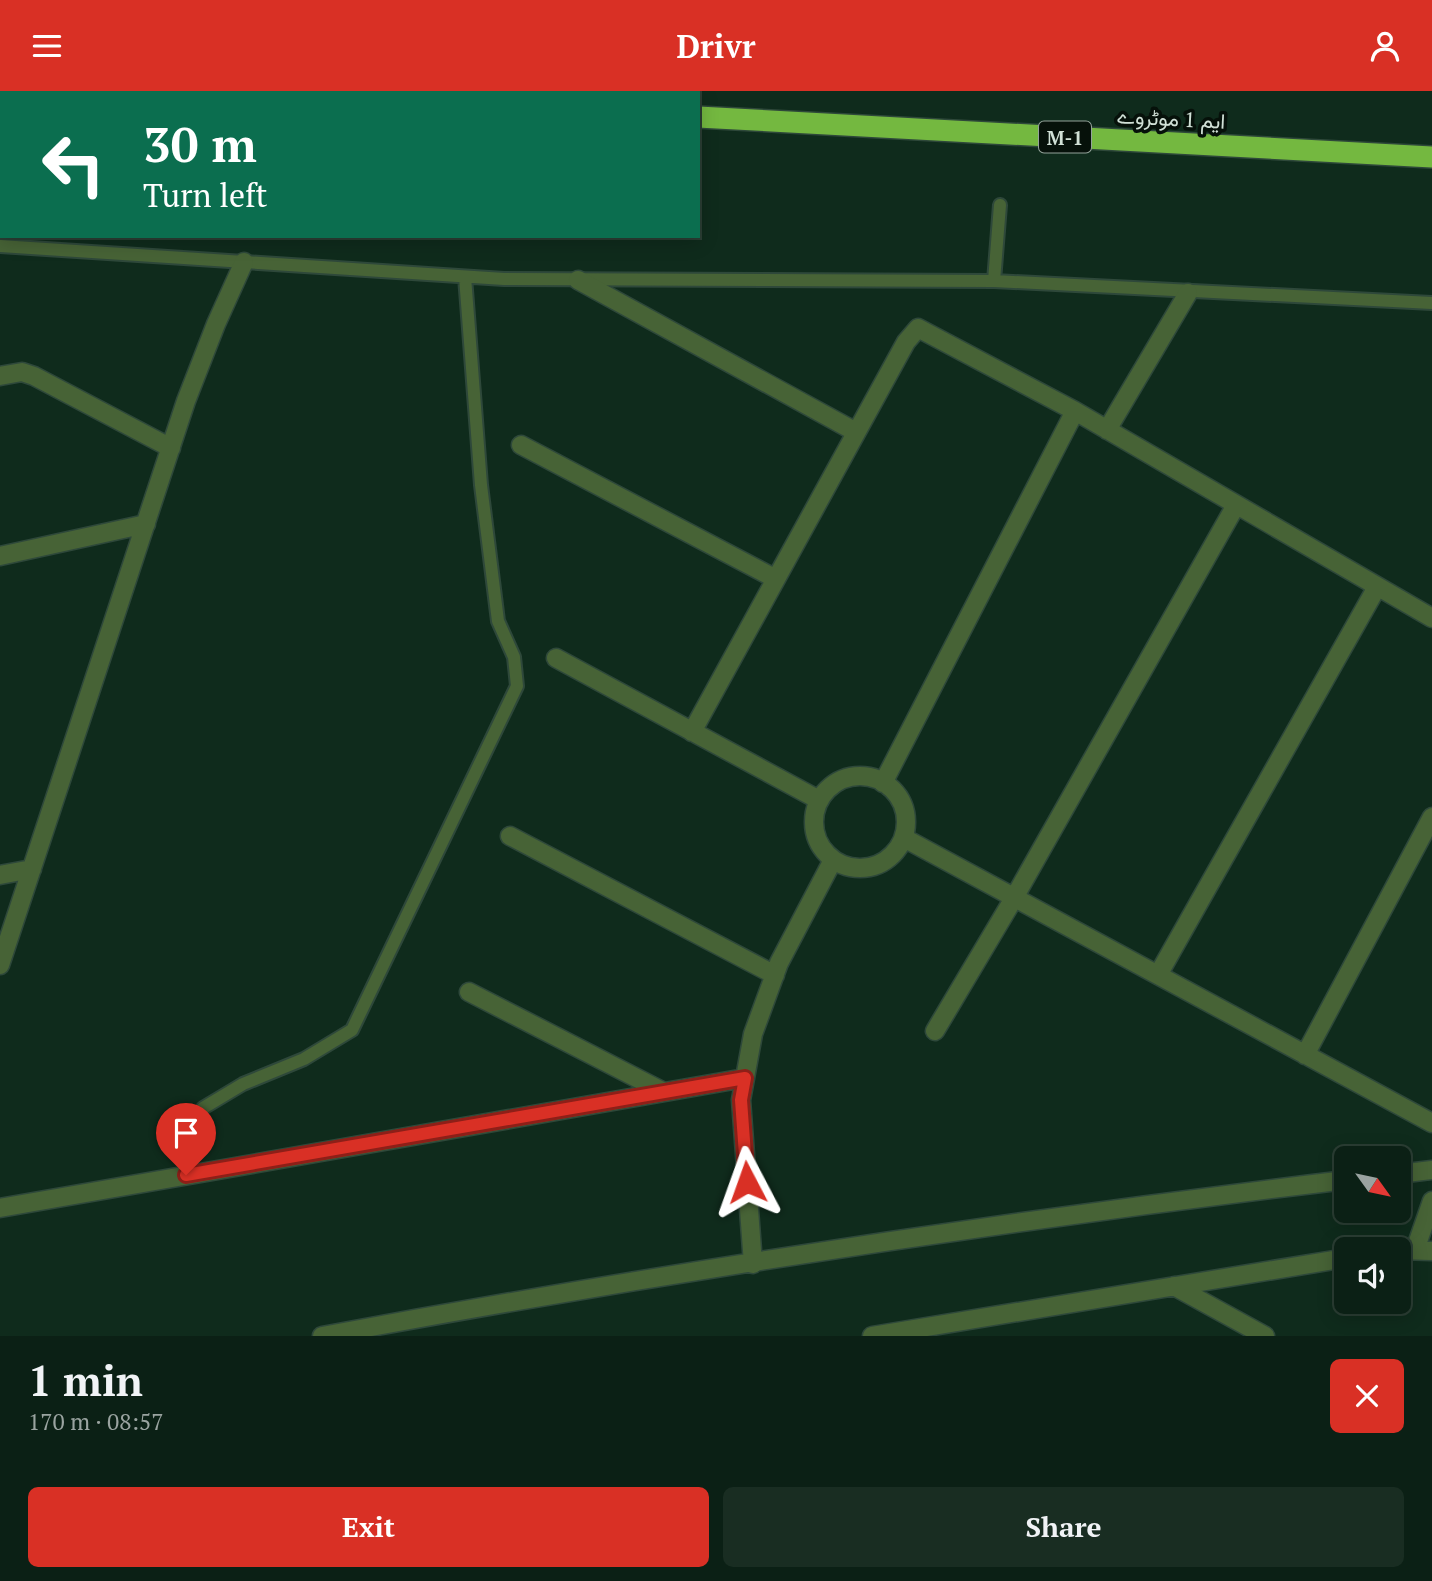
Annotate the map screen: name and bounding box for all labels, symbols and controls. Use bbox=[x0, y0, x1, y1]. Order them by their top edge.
text: Drivr bbox=[676, 25, 756, 67]
icon: menu bbox=[28, 27, 66, 65]
icon: person bbox=[1366, 27, 1404, 65]
street label: ایم 1 موٹروے bbox=[1116, 101, 1226, 136]
text: 30 m bbox=[143, 111, 257, 176]
icon: left bbox=[28, 119, 119, 210]
road number: M-1 bbox=[1039, 121, 1091, 152]
text: Turn left bbox=[143, 174, 267, 216]
pin bbox=[156, 1103, 216, 1175]
icon: arrive bbox=[167, 1114, 205, 1152]
position arrow bbox=[710, 1145, 784, 1219]
north arrow bbox=[1334, 1146, 1410, 1223]
map controls bbox=[1334, 1146, 1411, 1314]
button: sound bbox=[1334, 1237, 1411, 1314]
text: 1 min bbox=[28, 1352, 143, 1408]
button: close bbox=[1330, 1359, 1404, 1433]
text: 170 m · 08:57 bbox=[28, 1406, 163, 1437]
button: Exit bbox=[28, 1487, 709, 1567]
button: Share bbox=[723, 1487, 1404, 1567]

